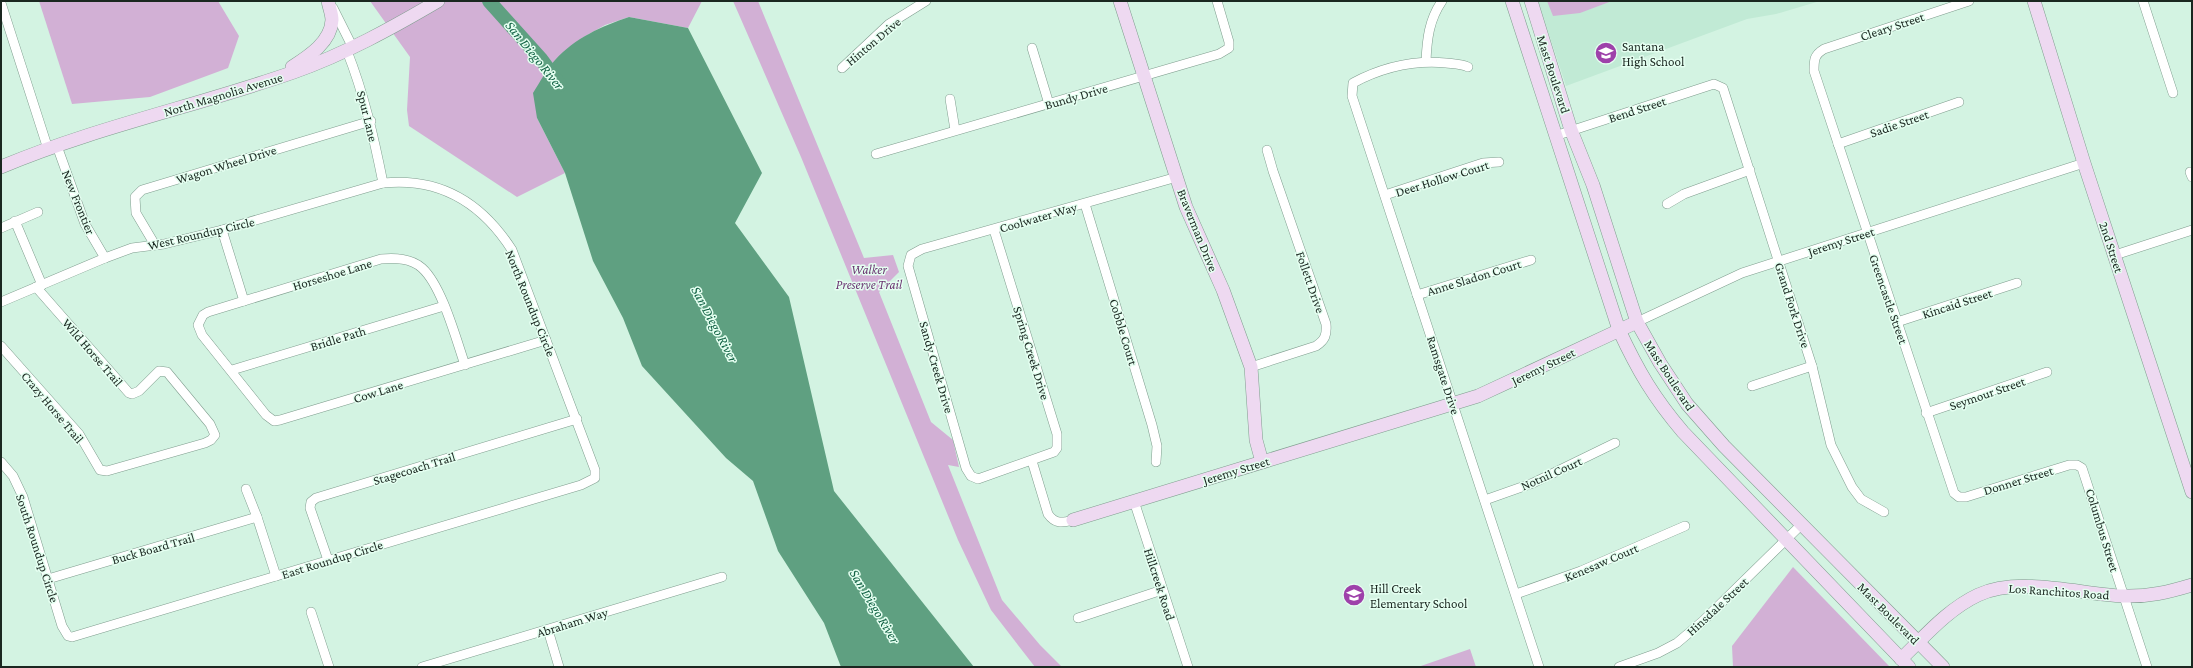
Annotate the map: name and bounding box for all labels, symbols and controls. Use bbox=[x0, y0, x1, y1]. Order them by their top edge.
street label: Cleary Street bbox=[1858, 9, 1927, 44]
street label: Hinton Drive bbox=[843, 14, 904, 69]
water label: San Diego River bbox=[503, 18, 568, 93]
street label: Mast Boulevard bbox=[1534, 33, 1573, 115]
place label: Santana High School bbox=[1622, 39, 1685, 69]
school or university icon: Santana High School bbox=[1593, 40, 1619, 66]
street label: North Magnolia Avenue bbox=[162, 69, 285, 120]
street label: Bundy Drive bbox=[1043, 80, 1109, 113]
street label: Spur Lane bbox=[354, 89, 381, 143]
street label: Bend Street bbox=[1607, 93, 1668, 126]
street label: Sadie Street bbox=[1868, 106, 1931, 140]
street label: Wagon Wheel Drive bbox=[174, 142, 278, 187]
street label: Deer Hollow Court bbox=[1393, 157, 1492, 200]
street label: New Frontier bbox=[59, 168, 98, 237]
street label: Braverman Drive bbox=[1174, 187, 1221, 274]
street label: Coolwater Way bbox=[998, 199, 1079, 236]
street label: West Roundup Circle bbox=[146, 214, 256, 253]
street label: 2nd Street bbox=[2096, 220, 2127, 275]
street label: Jeremy Street bbox=[1805, 223, 1877, 260]
street label: North Roundup Circle bbox=[502, 248, 559, 359]
street label: Follett Drive bbox=[1293, 249, 1328, 315]
street label: Greencastle Street bbox=[1866, 252, 1911, 347]
street label: Horseshoe Lane bbox=[291, 255, 374, 294]
street label: Anne Sladon Court bbox=[1425, 256, 1524, 299]
street label: Grand Fork Drive bbox=[1772, 261, 1813, 350]
park label: Walker Preserve Trail bbox=[836, 262, 903, 292]
water label: San Diego River bbox=[688, 283, 742, 366]
street label: Kincaid Street bbox=[1920, 285, 1995, 322]
street label: Cobble Court bbox=[1106, 297, 1141, 368]
street label: Spring Creek Drive bbox=[1010, 305, 1053, 402]
street label: Wild Horse Trail bbox=[59, 315, 127, 390]
street label: Sandy Creek Drive bbox=[916, 320, 957, 415]
street label: Bridle Path bbox=[309, 323, 368, 354]
street label: Ramsgate Drive bbox=[1424, 334, 1463, 417]
street label: Mast Boulevard bbox=[1641, 337, 1698, 414]
street label: Jeremy Street bbox=[1508, 344, 1578, 389]
street label: Crazy Horse Trail bbox=[18, 368, 87, 447]
street label: Seymour Street bbox=[1947, 373, 2028, 413]
street label: Cow Lane bbox=[351, 377, 405, 406]
street label: Stagecoach Trail bbox=[371, 449, 458, 488]
street label: Jeremy Street bbox=[1200, 453, 1272, 488]
street label: Notnil Court bbox=[1518, 453, 1585, 494]
street label: Donner Street bbox=[1981, 463, 2056, 498]
street label: Columbus Street bbox=[2083, 487, 2123, 574]
street label: South Roundup Circle bbox=[13, 492, 62, 605]
street label: Buck Board Trail bbox=[110, 529, 197, 567]
street label: East Roundup Circle bbox=[280, 537, 385, 582]
street label: Kenesaw Court bbox=[1562, 540, 1641, 585]
street label: Hillcreek Road bbox=[1141, 546, 1178, 622]
water label: San Diego River bbox=[847, 566, 904, 647]
street label: Hinsdale Street bbox=[1683, 574, 1752, 639]
street label: Mast Boulevard bbox=[1855, 579, 1923, 648]
street label: Los Ranchitos Road bbox=[2008, 580, 2110, 603]
place label: Hill Creek Elementary School bbox=[1370, 581, 1468, 611]
school or university icon: Hill Creek Elementary School bbox=[1341, 582, 1367, 608]
street label: Abraham Way bbox=[535, 604, 610, 640]

